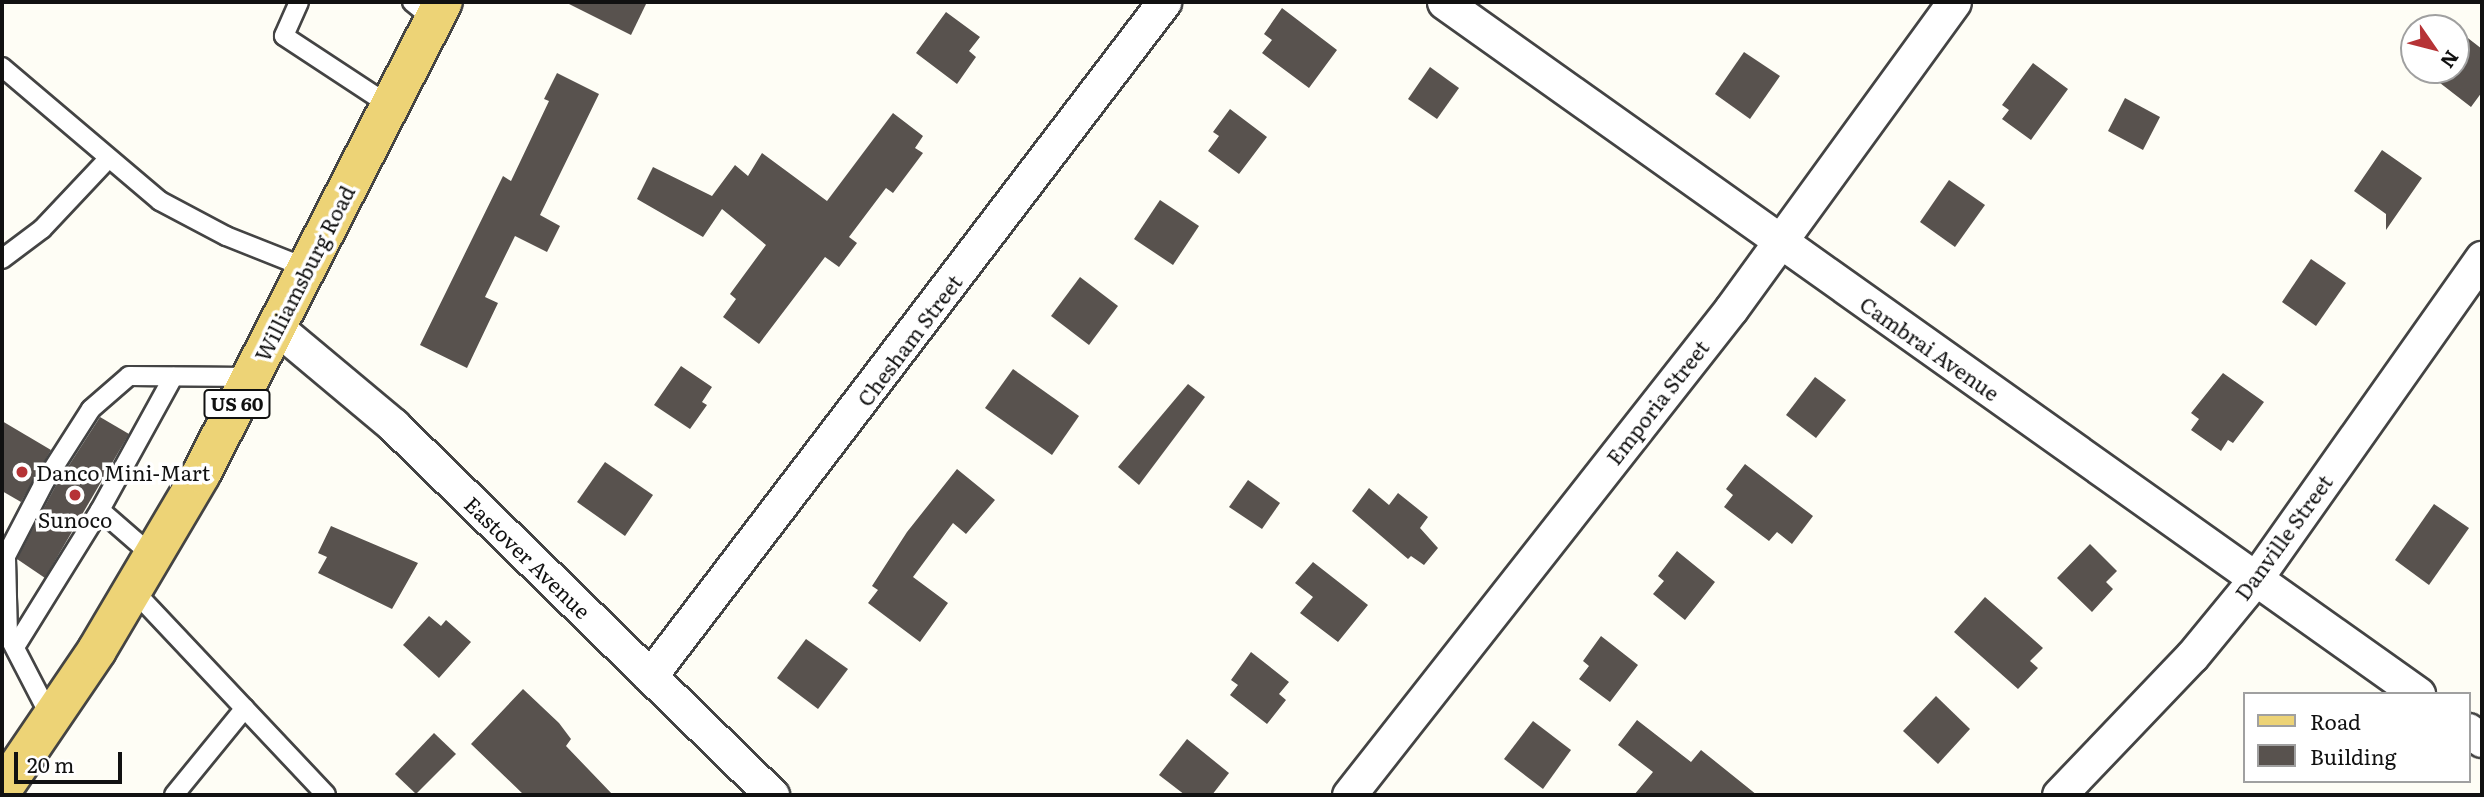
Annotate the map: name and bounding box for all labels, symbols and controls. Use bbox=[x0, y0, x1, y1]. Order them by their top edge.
north arrow bbox=[2400, 14, 2470, 84]
text: N bbox=[2435, 45, 2467, 74]
street label: Williamsburg Road bbox=[249, 181, 359, 365]
street label: Chesham Street bbox=[851, 269, 967, 411]
street label: Cambrai Avenue bbox=[1856, 291, 2004, 405]
street label: Emporia Street bbox=[1601, 335, 1713, 469]
road number: US 60 bbox=[202, 388, 272, 420]
place label: Danco Mini-Mart bbox=[36, 459, 210, 485]
marker: Danco Mini-Mart bbox=[14, 464, 30, 480]
street label: Danville Street bbox=[2229, 469, 2337, 605]
marker: Sunoco bbox=[67, 487, 83, 503]
street label: Eastover Avenue bbox=[460, 491, 596, 623]
place label: Sunoco bbox=[38, 506, 112, 532]
legend bbox=[2242, 692, 2470, 783]
text: Road bbox=[2310, 705, 2361, 736]
scale bar bbox=[18, 738, 126, 782]
text: Building bbox=[2310, 740, 2396, 771]
text: 20 m bbox=[27, 748, 74, 779]

